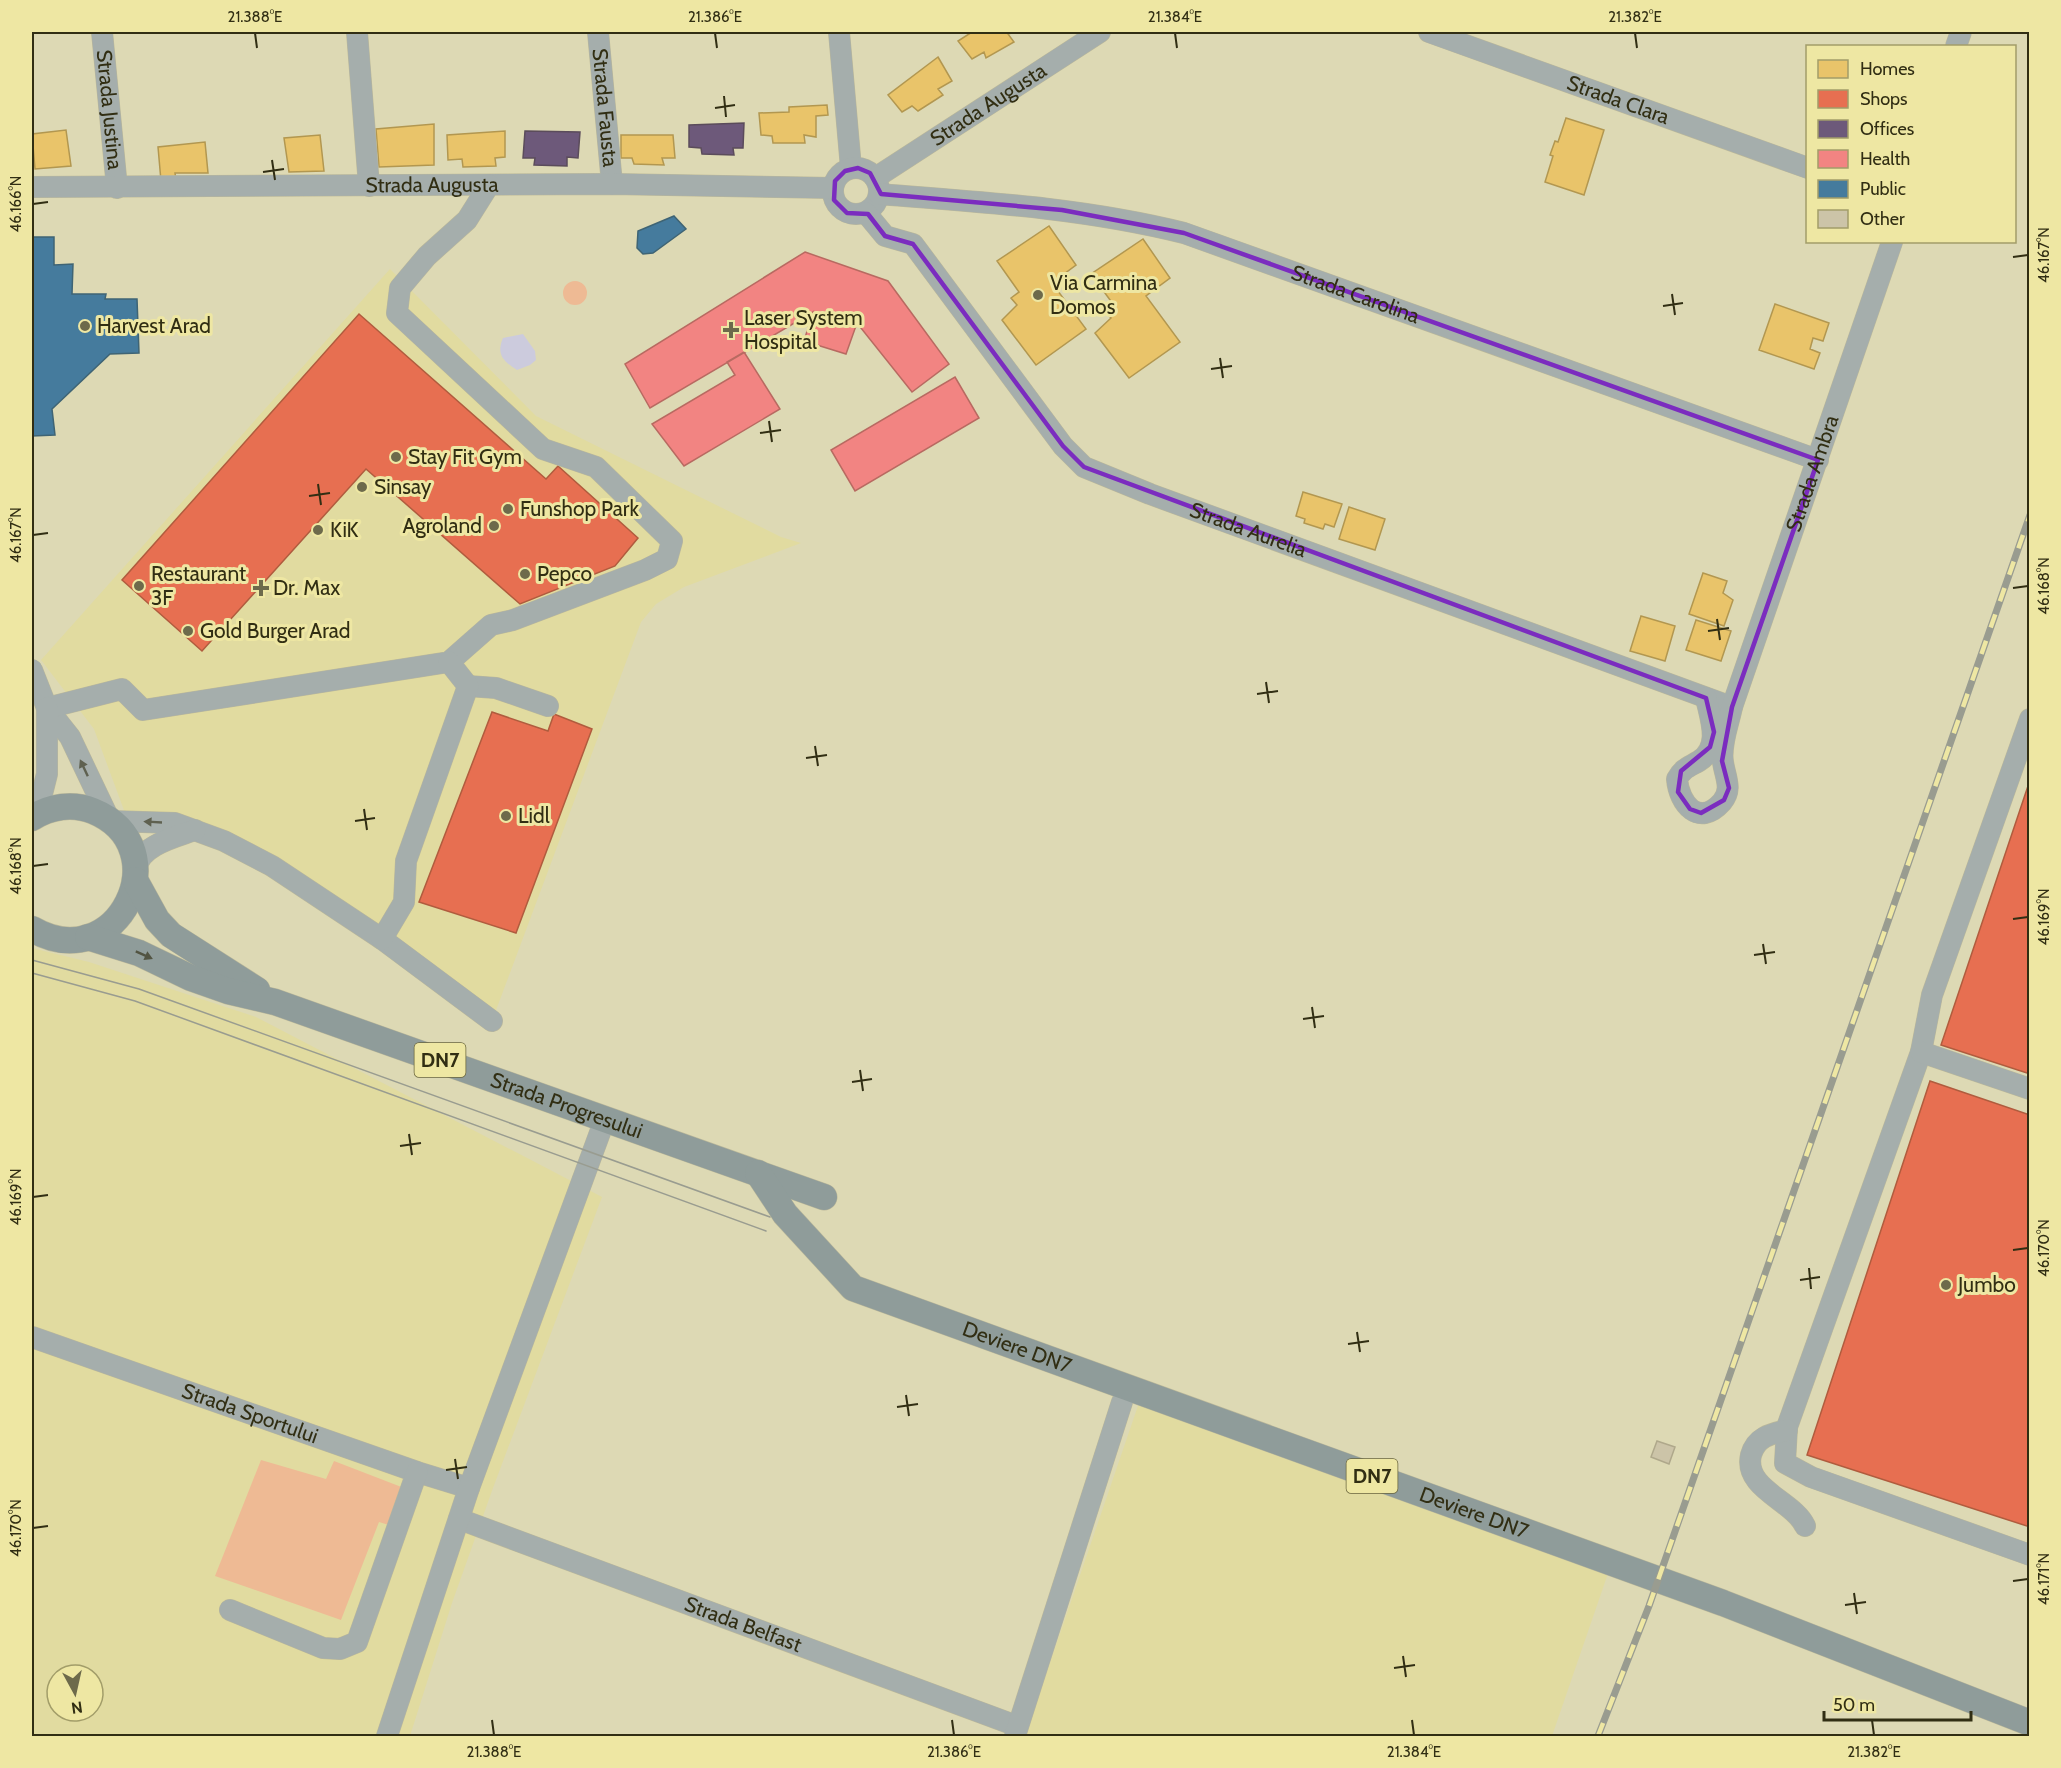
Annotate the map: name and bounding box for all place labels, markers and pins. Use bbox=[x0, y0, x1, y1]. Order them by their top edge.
place label: Via Carmina Domos bbox=[1050, 270, 1157, 319]
marker: Via Carmina Domos bbox=[1031, 288, 1045, 302]
place label: Laser System Hospital bbox=[744, 305, 863, 354]
place label: Harvest Arad bbox=[97, 313, 211, 338]
marker: Harvest Arad bbox=[78, 319, 92, 333]
marker: Laser System Hospital bbox=[722, 321, 740, 339]
place label: Stay Fit Gym bbox=[408, 444, 522, 469]
marker: Stay Fit Gym bbox=[389, 450, 403, 464]
place label: Sinsay bbox=[374, 474, 432, 499]
marker: Sinsay bbox=[355, 480, 369, 494]
place label: Funshop Park bbox=[520, 496, 639, 521]
marker: Funshop Park bbox=[501, 502, 515, 516]
place label: Agroland bbox=[402, 513, 482, 538]
place label: KiK bbox=[330, 517, 359, 542]
marker: Agroland bbox=[487, 519, 501, 533]
marker: KiK bbox=[311, 523, 325, 537]
place label: Restaurant 3F bbox=[151, 561, 246, 610]
place label: Pepco bbox=[537, 561, 592, 586]
marker: Pepco bbox=[518, 567, 532, 581]
place label: Dr. Max bbox=[273, 575, 340, 600]
marker: Restaurant 3F bbox=[132, 579, 146, 593]
marker: Dr. Max bbox=[254, 581, 268, 595]
place label: Gold Burger Arad bbox=[200, 618, 350, 643]
marker: Gold Burger Arad bbox=[181, 624, 195, 638]
place label: Lidl bbox=[518, 803, 550, 828]
marker: Lidl bbox=[499, 809, 513, 823]
place label: Jumbo bbox=[1957, 1272, 2016, 1297]
marker: Jumbo bbox=[1939, 1278, 1953, 1292]

